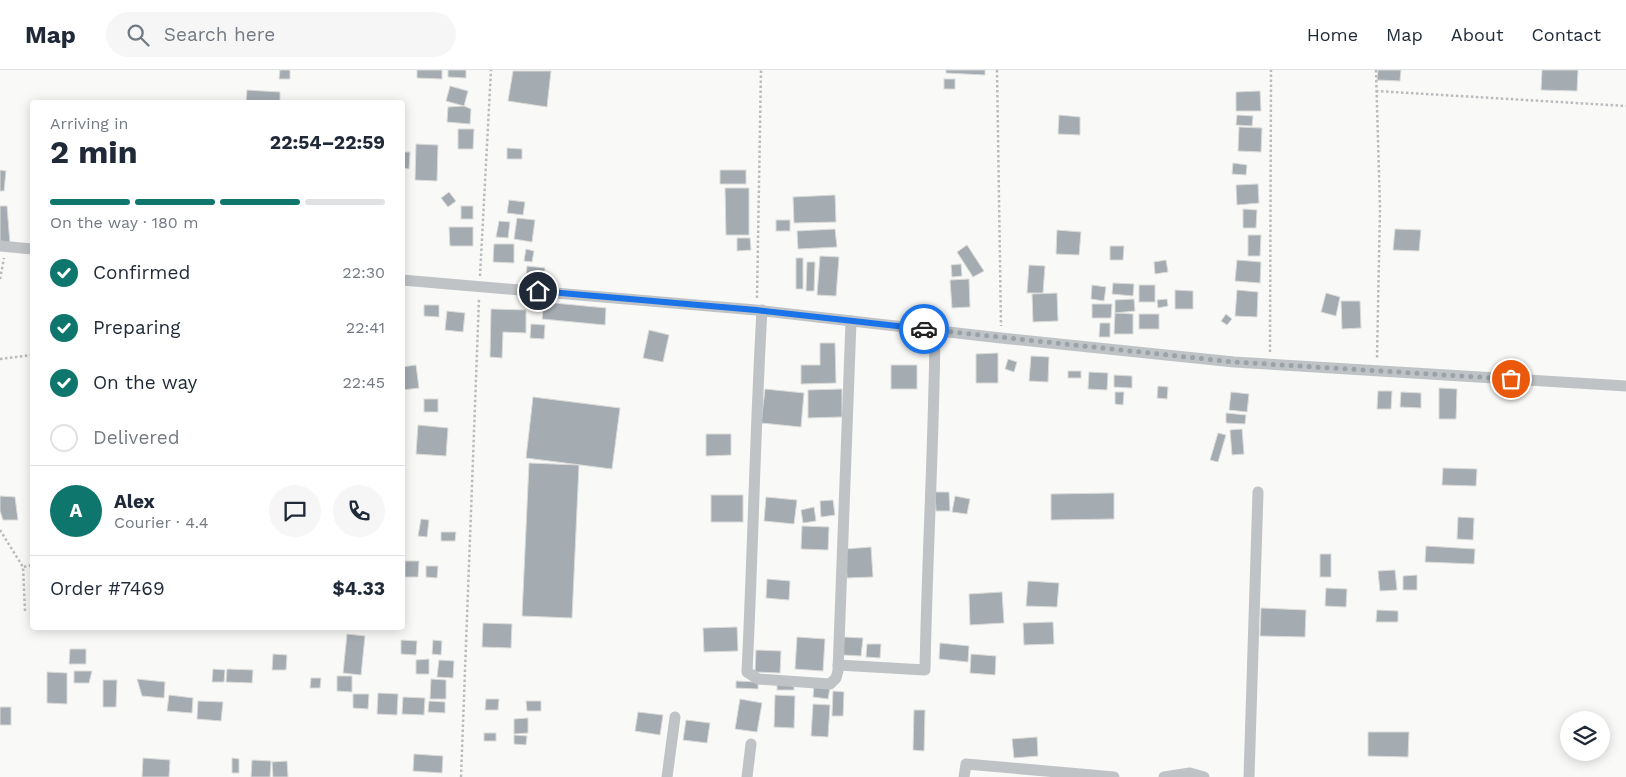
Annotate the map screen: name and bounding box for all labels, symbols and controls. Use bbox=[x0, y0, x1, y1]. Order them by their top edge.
search box bbox=[106, 12, 456, 57]
text: Map bbox=[25, 21, 76, 49]
icon: search bbox=[124, 21, 152, 49]
text: Search here bbox=[164, 23, 275, 46]
text: Home bbox=[1307, 24, 1358, 45]
text: Map bbox=[1386, 24, 1423, 45]
text: About bbox=[1451, 24, 1503, 45]
text: Contact bbox=[1531, 24, 1601, 45]
text: Arriving in bbox=[50, 114, 128, 133]
text: 22:54–22:59 bbox=[270, 131, 385, 154]
text: 2 min bbox=[50, 133, 138, 171]
text: On the way · 180 m bbox=[50, 213, 198, 232]
icon: check bbox=[50, 259, 78, 287]
text: Confirmed bbox=[93, 261, 190, 284]
text: 22:30 bbox=[342, 263, 385, 282]
pin bbox=[517, 270, 559, 312]
icon: home bbox=[524, 277, 552, 305]
courier bbox=[899, 304, 949, 354]
icon: check bbox=[50, 314, 78, 342]
icon: car bbox=[910, 315, 938, 343]
text: Preparing bbox=[93, 316, 180, 339]
text: 22:41 bbox=[346, 318, 385, 337]
pin bbox=[1490, 358, 1532, 400]
icon: bag bbox=[1497, 365, 1525, 393]
icon: check bbox=[50, 369, 78, 397]
text: On the way bbox=[93, 371, 197, 394]
text: 22:45 bbox=[343, 373, 385, 392]
text: Delivered bbox=[93, 426, 180, 449]
button: chat bbox=[269, 485, 321, 537]
button: phone bbox=[333, 485, 385, 537]
text: Alex bbox=[114, 490, 155, 513]
text: A bbox=[70, 499, 82, 522]
text: Courier · 4.4 bbox=[114, 513, 209, 532]
text: Order #7469 bbox=[50, 577, 165, 600]
text: $4.33 bbox=[333, 577, 385, 600]
map controls bbox=[1560, 711, 1610, 761]
button: layers bbox=[1560, 711, 1610, 761]

